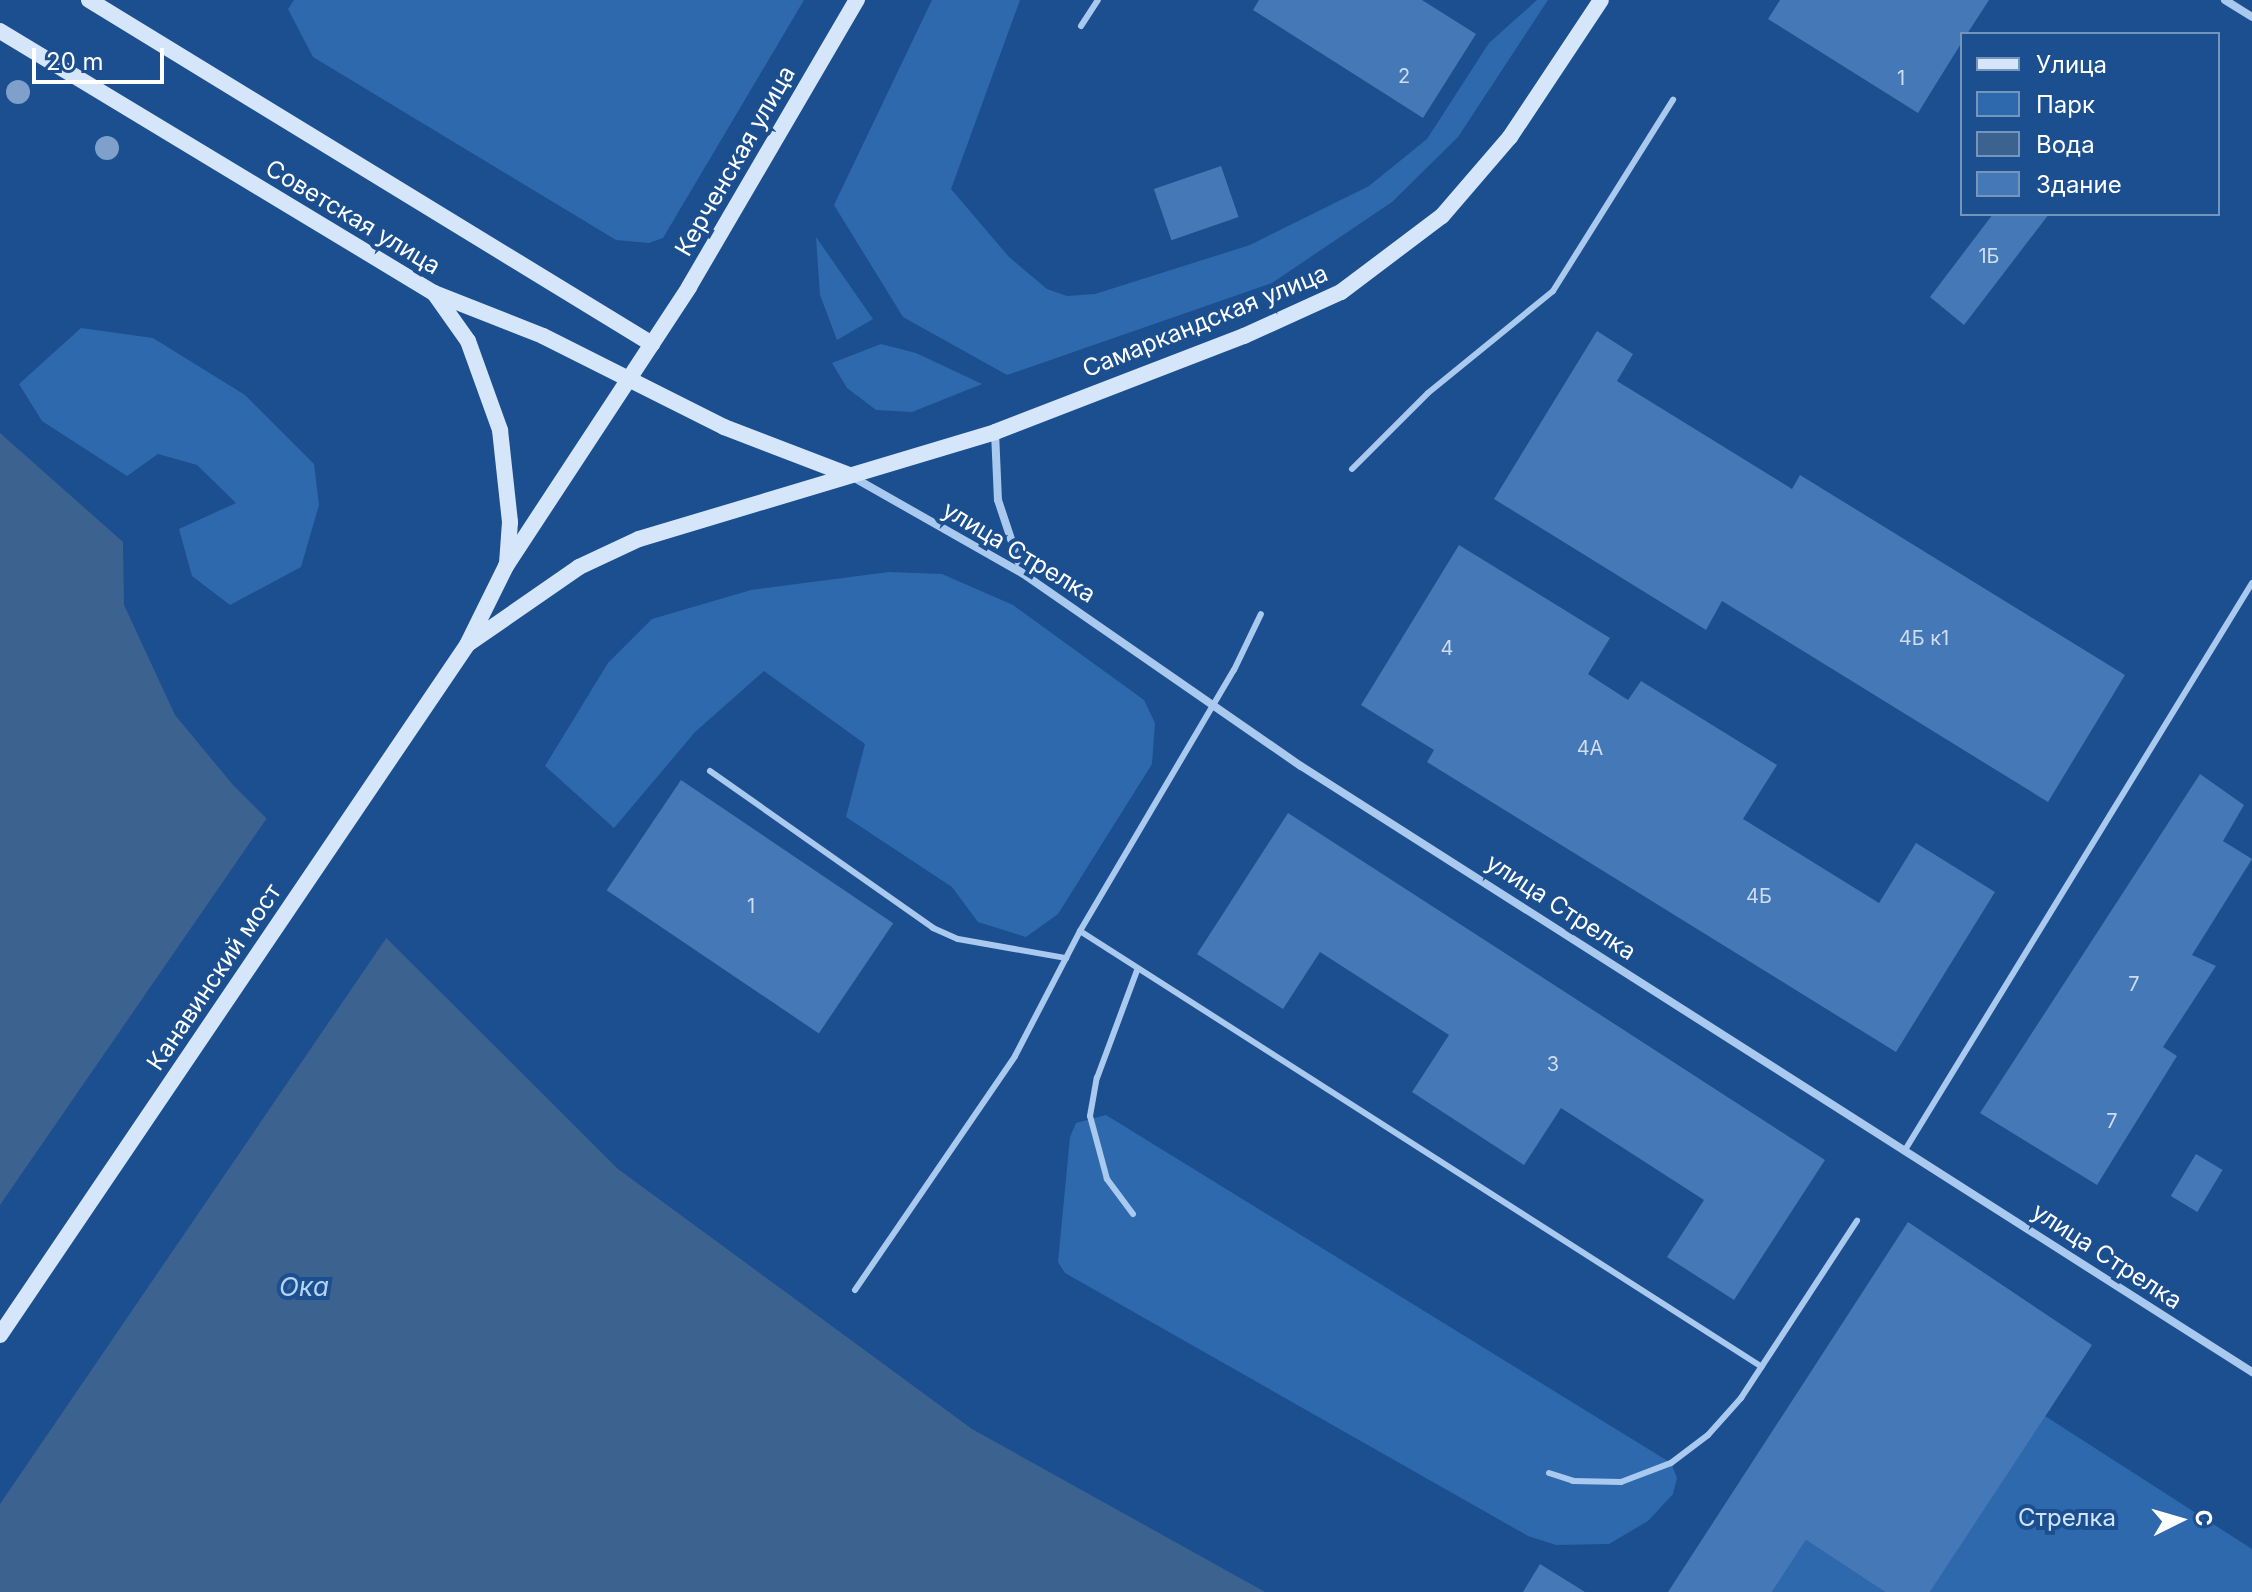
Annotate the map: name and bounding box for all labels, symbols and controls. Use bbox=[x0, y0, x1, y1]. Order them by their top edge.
scale bar bbox=[36, 32, 168, 82]
legend bbox=[1960, 32, 2220, 216]
text: 20 m bbox=[46, 47, 104, 76]
text: Улица bbox=[2036, 50, 2107, 79]
street label: Керченская улица bbox=[669, 61, 801, 261]
house number: 2 bbox=[1398, 64, 1410, 88]
house number: 1 bbox=[1897, 66, 1905, 90]
text: Парк bbox=[2036, 90, 2095, 119]
text: Вода bbox=[2036, 130, 2095, 159]
street label: Советская улица bbox=[260, 153, 446, 281]
text: Здание bbox=[2036, 170, 2122, 199]
house number: 1Б bbox=[1978, 244, 2000, 268]
street label: Самаркандская улица bbox=[1078, 259, 1332, 383]
street label: улица Стрелка bbox=[937, 495, 1101, 609]
house number: 4Б к1 bbox=[1899, 626, 1949, 650]
house number: 4 bbox=[1441, 636, 1453, 660]
house number: 4А bbox=[1577, 736, 1603, 760]
street label: улица Стрелка bbox=[1481, 848, 1641, 966]
street label: Канавинский мост bbox=[141, 878, 287, 1076]
house number: 4Б bbox=[1746, 884, 1772, 908]
house number: 1 bbox=[747, 894, 755, 918]
house number: 7 bbox=[2128, 972, 2140, 996]
house number: 3 bbox=[1547, 1052, 1559, 1076]
house number: 7 bbox=[2106, 1109, 2118, 1133]
street label: улица Стрелка bbox=[2027, 1197, 2187, 1315]
water label: Ока bbox=[279, 1271, 329, 1303]
north arrow bbox=[2140, 1480, 2220, 1560]
park label: Стрелка bbox=[2018, 1504, 2116, 1532]
text: С bbox=[2190, 1509, 2218, 1527]

